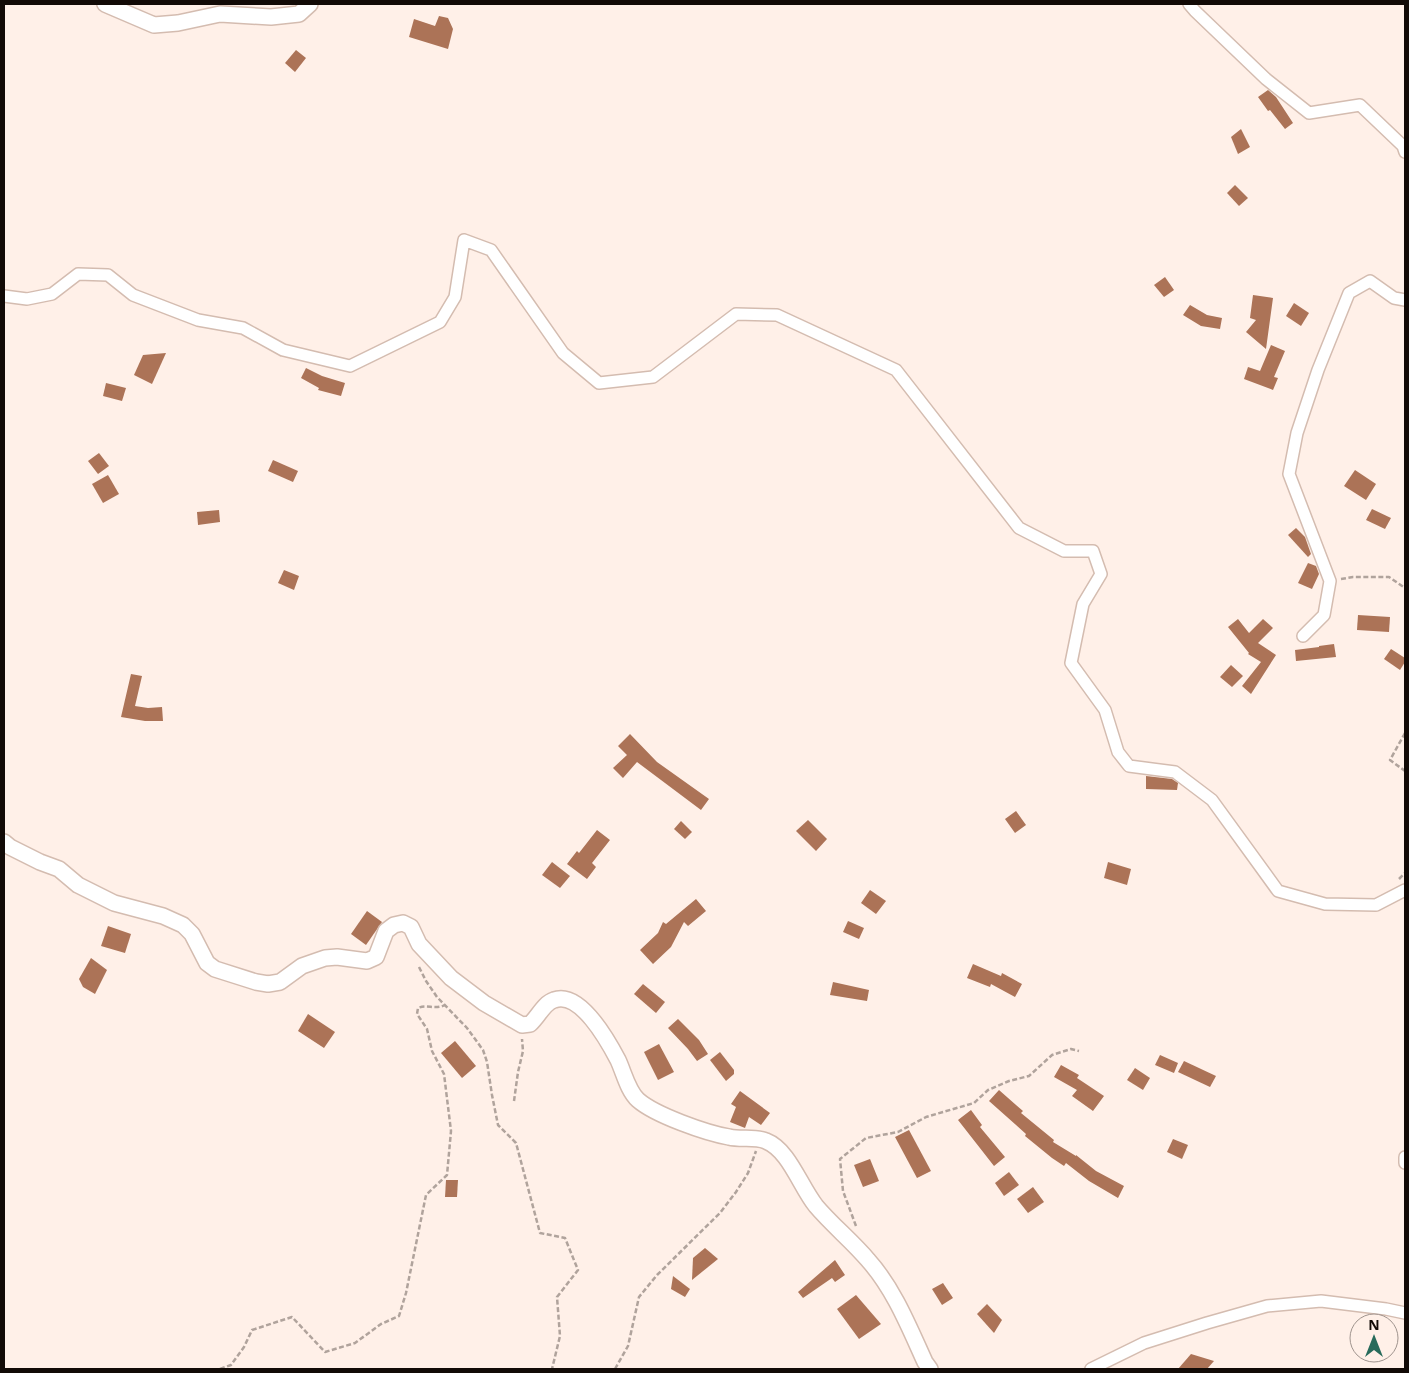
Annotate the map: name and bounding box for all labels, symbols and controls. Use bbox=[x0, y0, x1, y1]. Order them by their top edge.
north arrow bbox=[1349, 1313, 1399, 1363]
text: N bbox=[1368, 1315, 1380, 1334]

